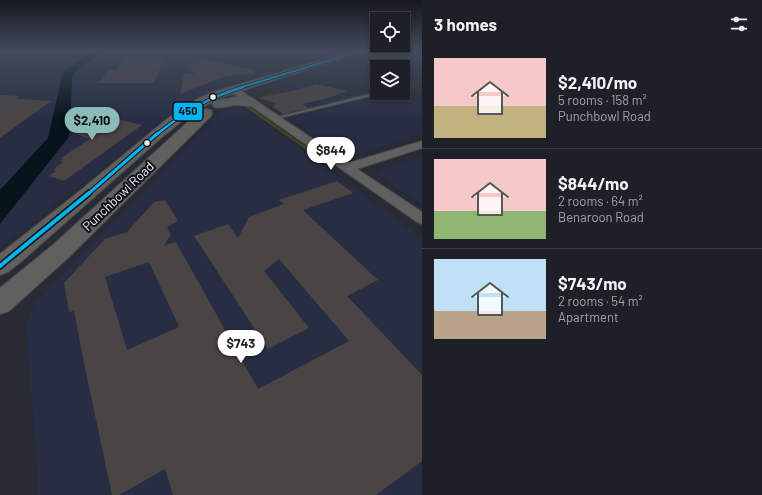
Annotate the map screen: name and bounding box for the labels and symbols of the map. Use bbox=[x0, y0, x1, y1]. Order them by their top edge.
unlabelled marker bbox=[208, 92, 218, 102]
line badge: 450 bbox=[173, 102, 203, 121]
text: 450 bbox=[179, 104, 197, 117]
pin: $2,410 bbox=[59, 107, 125, 141]
pin: $844 bbox=[307, 137, 355, 171]
unlabelled marker bbox=[142, 138, 152, 148]
street label: Punchbowl Road bbox=[79, 158, 157, 234]
pin: $743 bbox=[217, 330, 265, 364]

